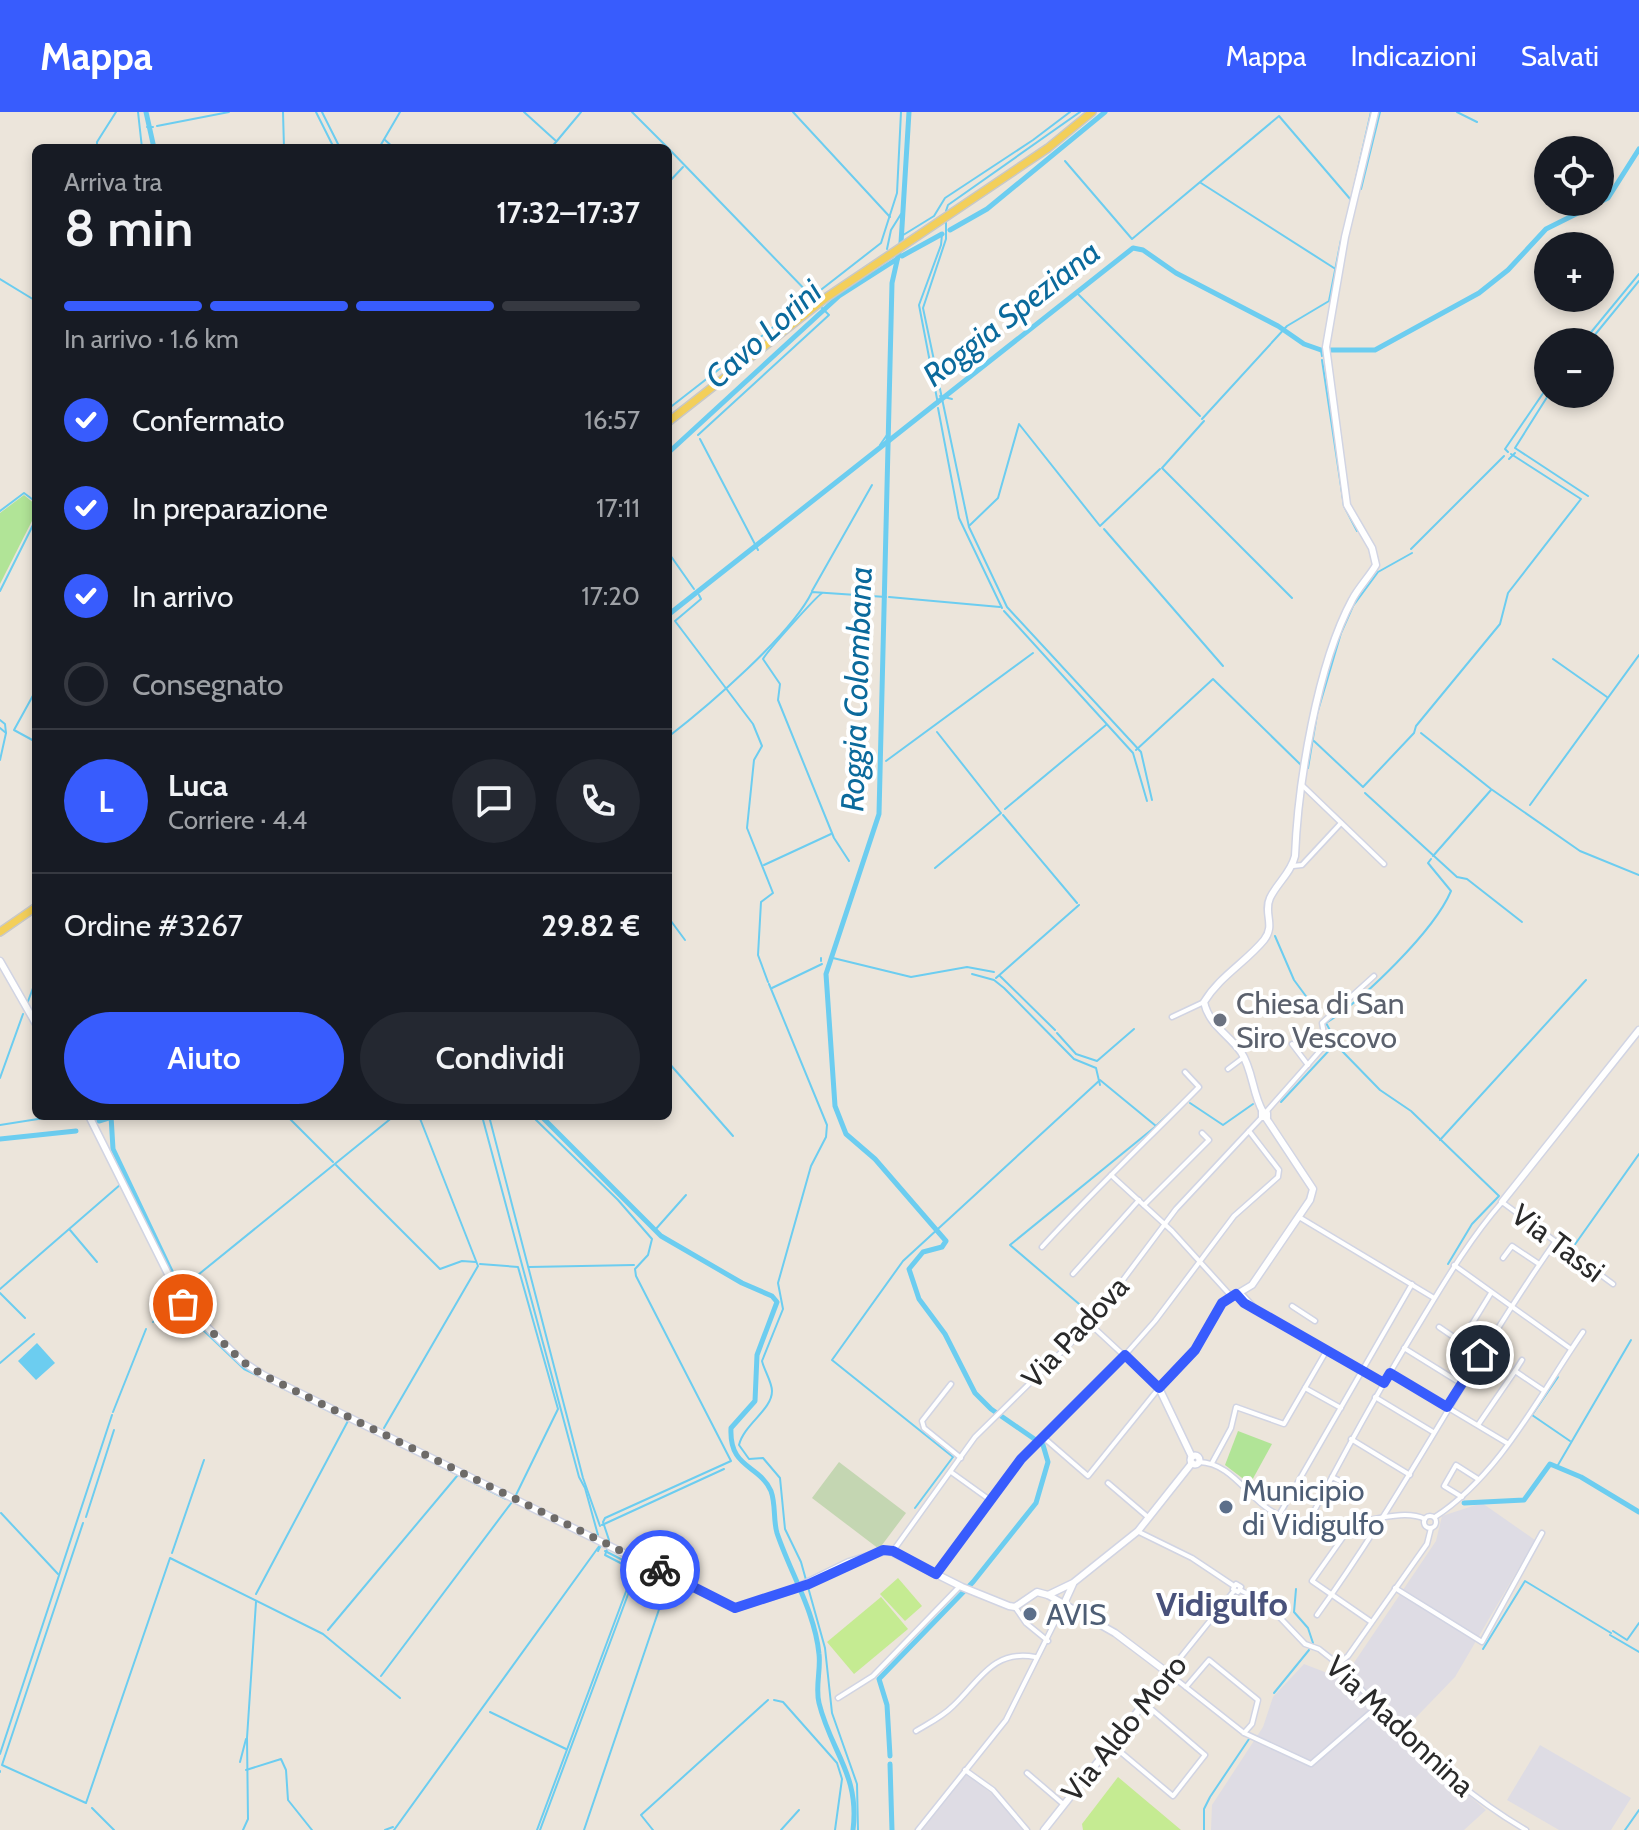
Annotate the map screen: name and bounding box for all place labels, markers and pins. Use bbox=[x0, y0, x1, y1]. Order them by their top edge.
place label: Chiesa di San Siro Vescovo bbox=[1236, 985, 1404, 1056]
marker: Chiesa di San Siro Vescovo bbox=[1211, 1011, 1229, 1029]
pin bbox=[149, 1270, 217, 1338]
pin bbox=[1446, 1321, 1514, 1389]
place label: Municipio di Vidigulfo bbox=[1242, 1472, 1385, 1543]
marker: Municipio di Vidigulfo bbox=[1217, 1498, 1235, 1516]
place label: AVIS bbox=[1046, 1596, 1106, 1633]
marker: AVIS bbox=[1021, 1605, 1039, 1623]

